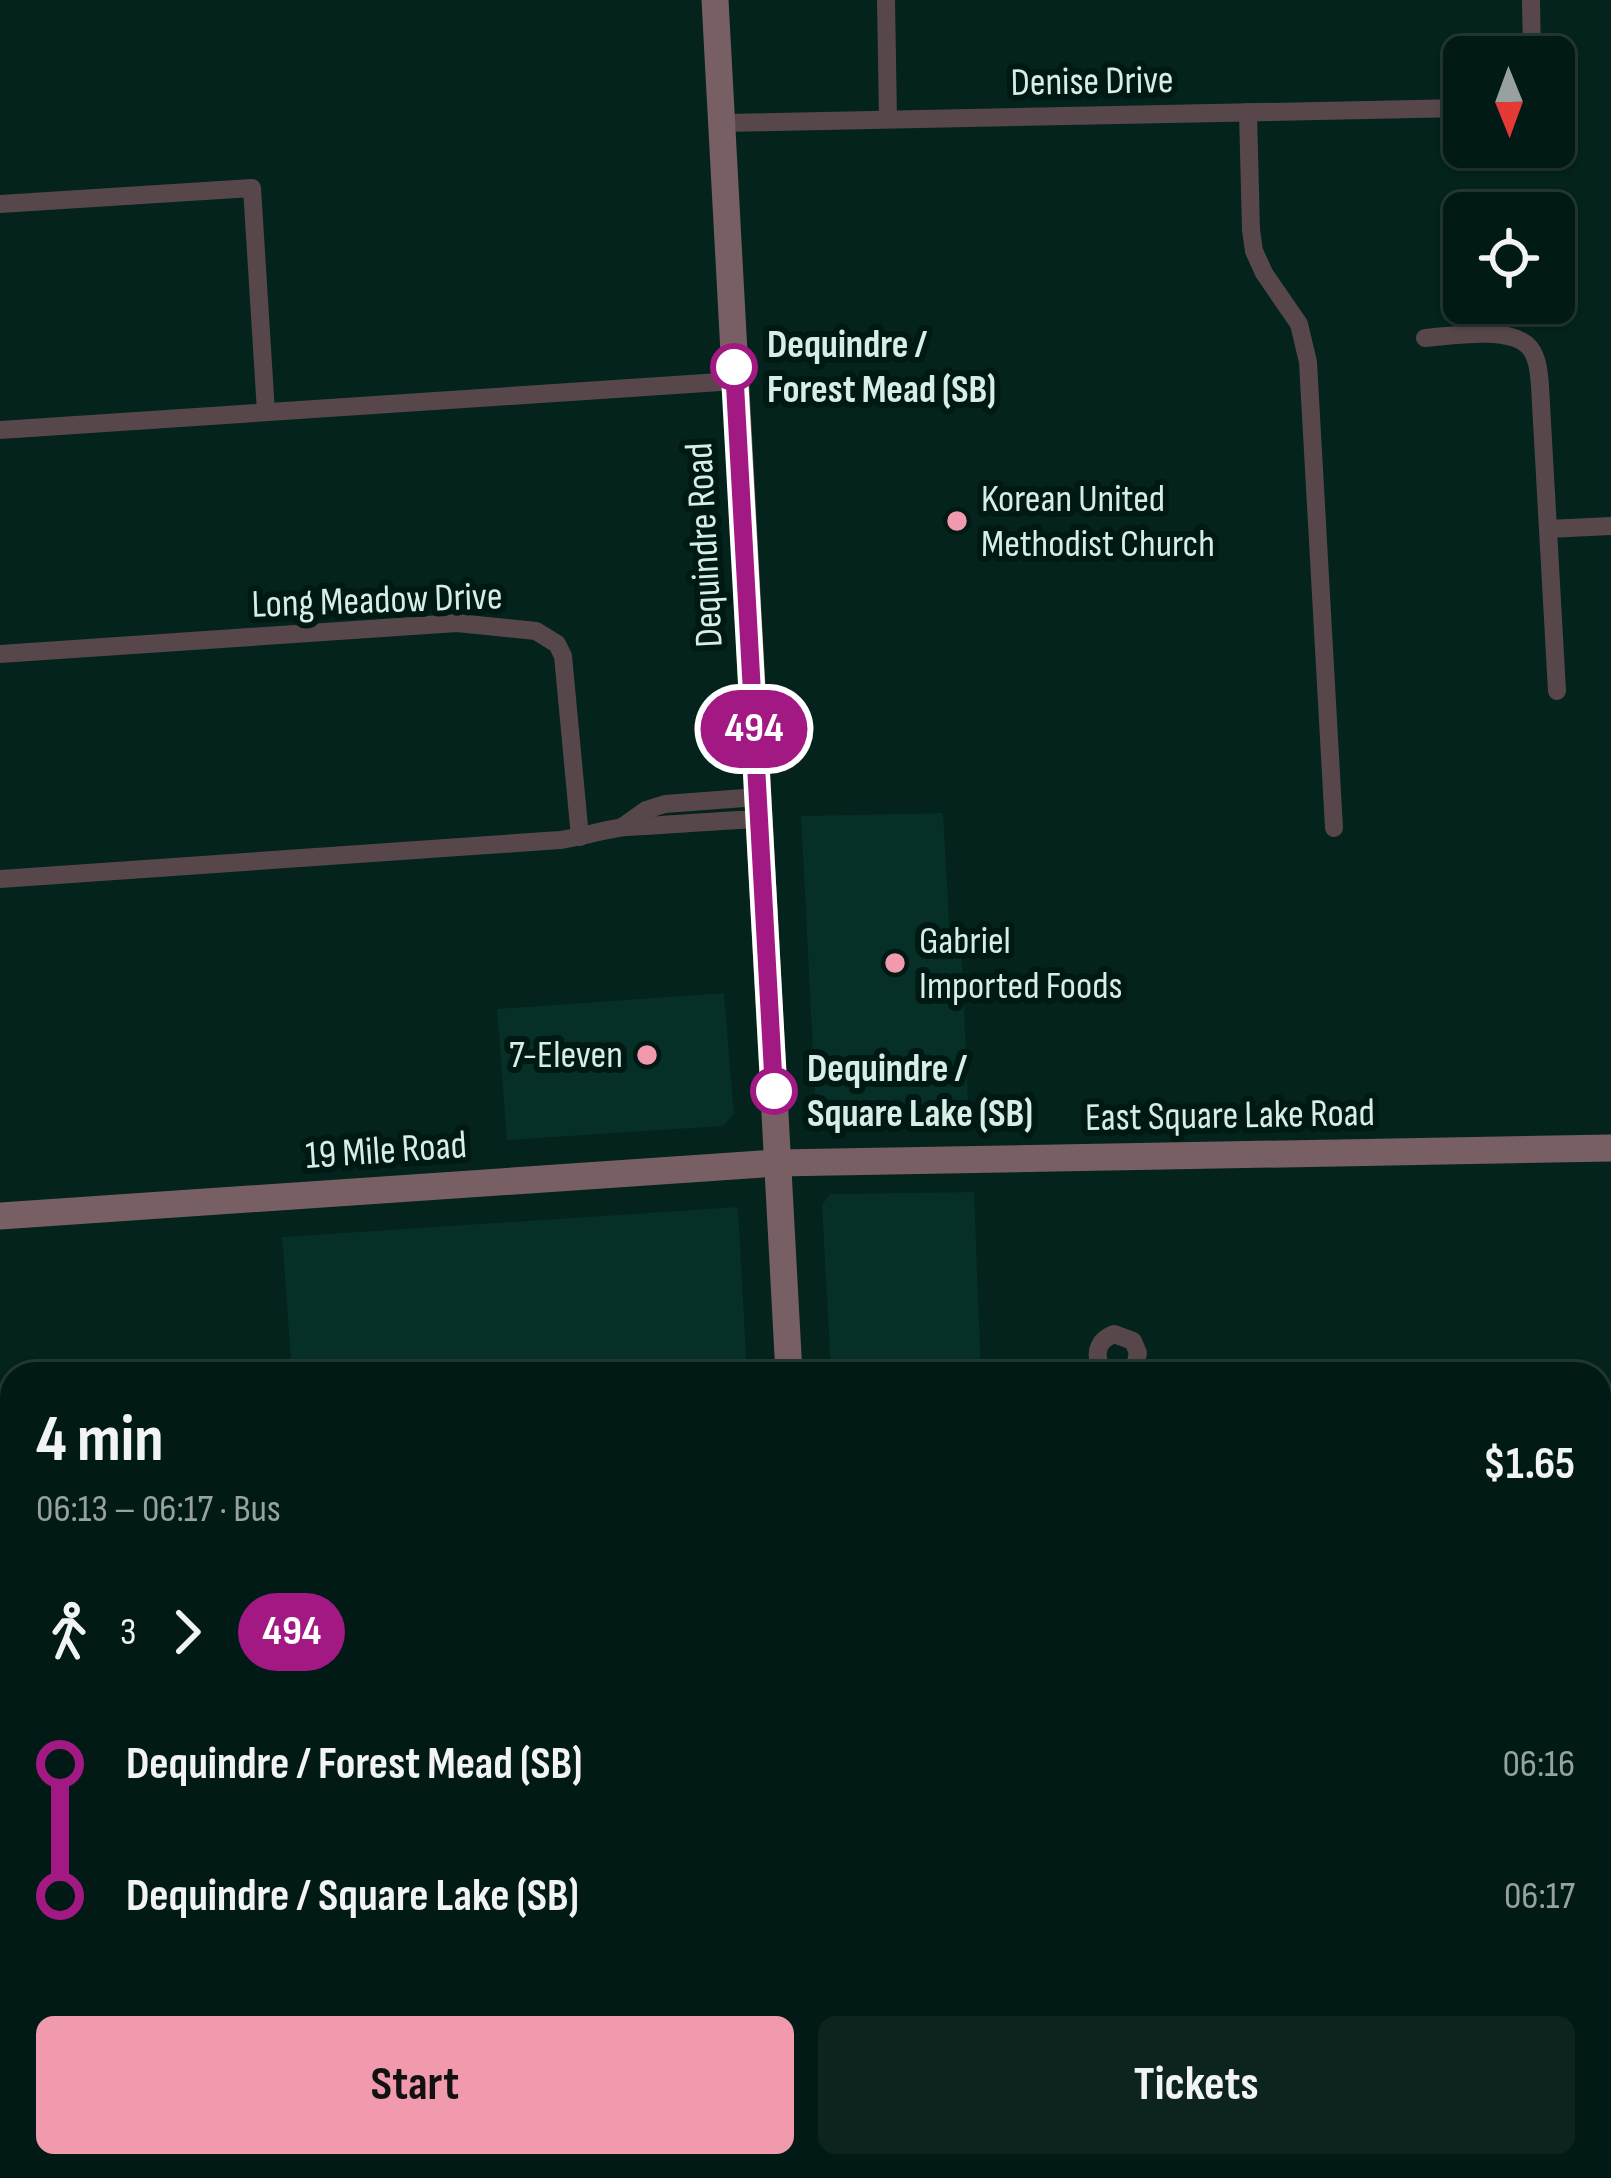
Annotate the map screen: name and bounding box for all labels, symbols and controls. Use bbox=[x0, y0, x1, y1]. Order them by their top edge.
north arrow bbox=[1443, 36, 1575, 168]
map controls bbox=[1443, 36, 1575, 324]
street label: Denise Drive bbox=[1010, 57, 1174, 107]
button: locate bbox=[1443, 192, 1575, 324]
place label: Dequindre / Forest Mead (SB) bbox=[767, 322, 996, 414]
marker: Dequindre / Forest Mead (SB) bbox=[712, 345, 756, 389]
street label: Dequindre Road bbox=[676, 441, 734, 649]
place label: Korean United Methodist Church bbox=[981, 476, 1215, 568]
marker: Korean United Methodist Church bbox=[944, 508, 970, 534]
street label: Long Meadow Drive bbox=[251, 573, 503, 629]
line badge: 494 bbox=[685, 690, 823, 768]
text: 494 bbox=[724, 703, 784, 754]
place label: Gabriel Imported Foods bbox=[919, 918, 1123, 1010]
marker: Gabriel Imported Foods bbox=[882, 950, 908, 976]
place label: 7-Eleven bbox=[509, 1032, 623, 1079]
marker: 7-Eleven bbox=[634, 1042, 660, 1068]
place label: Dequindre / Square Lake (SB) bbox=[807, 1046, 1033, 1138]
marker: Dequindre / Square Lake (SB) bbox=[752, 1069, 796, 1113]
street label: East Square Lake Road bbox=[1085, 1090, 1375, 1142]
street label: 19 Mile Road bbox=[304, 1122, 468, 1180]
text: 4 min bbox=[36, 1401, 164, 1480]
text: $1.65 bbox=[1483, 1437, 1575, 1492]
text: 06:13 – 06:17 · Bus bbox=[36, 1486, 281, 1533]
icon: walk bbox=[36, 1599, 102, 1665]
icon: forward bbox=[154, 1599, 220, 1665]
text: 494 bbox=[262, 1606, 321, 1657]
text: 3 bbox=[120, 1609, 136, 1656]
text: Dequindre / Forest Mead (SB) bbox=[126, 1737, 582, 1792]
text: 06:16 bbox=[1502, 1741, 1575, 1788]
text: Dequindre / Square Lake (SB) bbox=[126, 1869, 579, 1924]
text: 06:17 bbox=[1504, 1873, 1575, 1920]
button: Start bbox=[36, 2016, 794, 2154]
button: Tickets bbox=[818, 2016, 1575, 2154]

